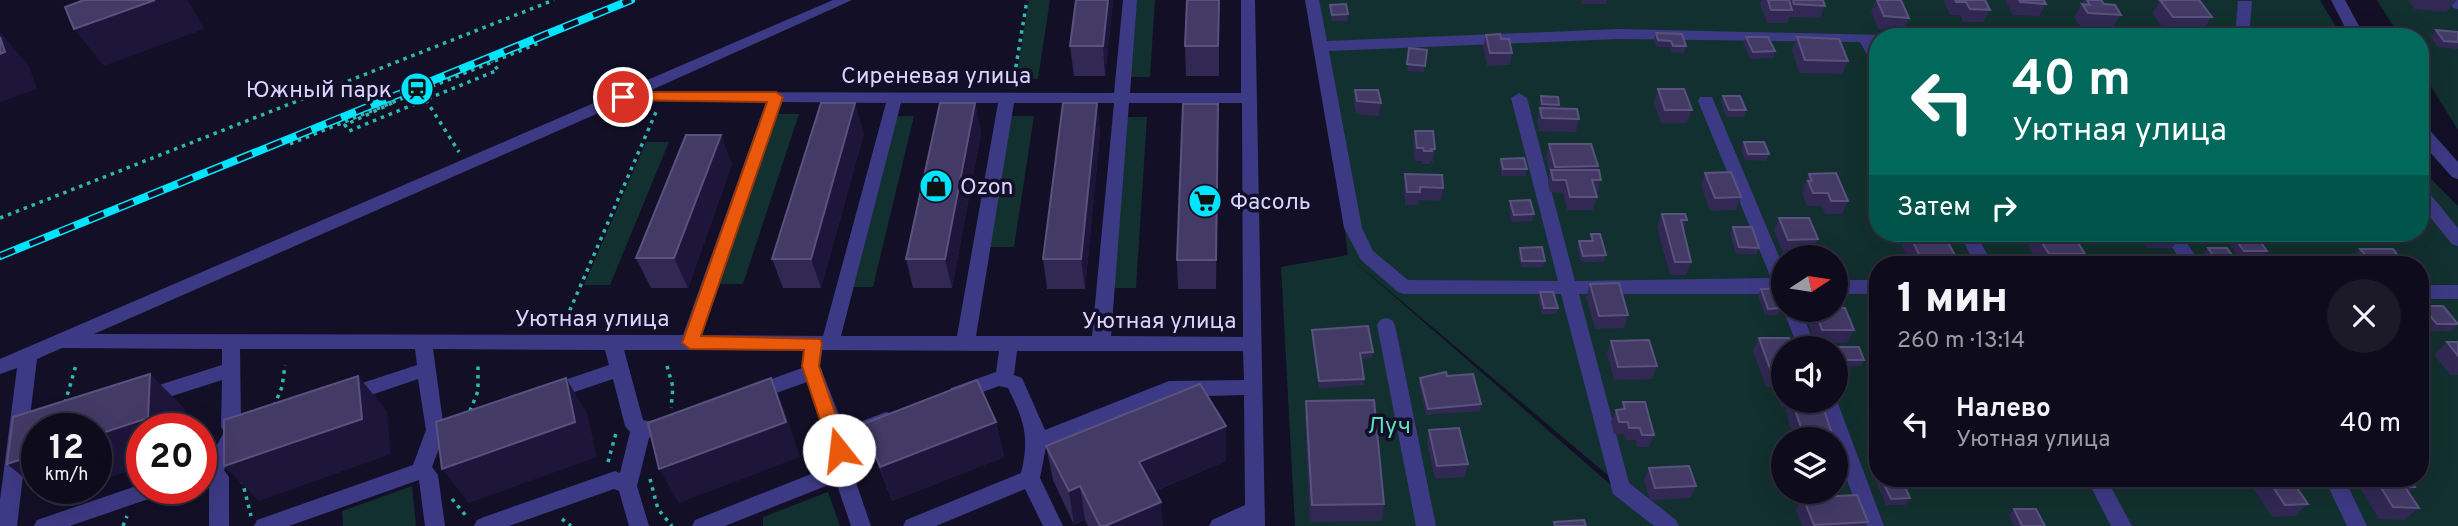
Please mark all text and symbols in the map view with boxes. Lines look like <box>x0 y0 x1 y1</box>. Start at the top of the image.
text: 40 m <box>2012 51 2131 113</box>
icon: left <box>1897 56 1988 147</box>
street label: Сиреневая улица <box>841 63 1031 92</box>
pin <box>593 67 653 127</box>
station icon: Южный парк <box>398 70 436 108</box>
place label: Южный парк <box>246 77 392 106</box>
icon: arrive <box>604 78 642 116</box>
text: Уютная улица <box>2012 112 2227 152</box>
shop icon: Ozon <box>917 167 955 205</box>
place label: Ozon <box>960 174 1013 203</box>
supermarket icon: Фасоль <box>1186 182 1224 220</box>
place label: Фасоль <box>1230 189 1311 218</box>
icon: right <box>1985 189 2023 227</box>
text: Затем <box>1897 192 1971 225</box>
north arrow <box>1771 245 1848 322</box>
map controls <box>1771 245 1848 504</box>
text: 1 мин <box>1897 274 2008 327</box>
button: close <box>2327 279 2401 353</box>
street label: Уютная улица <box>515 306 669 335</box>
street label: Уютная улица <box>1082 308 1236 337</box>
text: 260 m · 13:14 <box>1897 327 2025 356</box>
button: sound <box>1771 336 1848 413</box>
text: Налево <box>1956 393 2051 426</box>
icon: left <box>1897 405 1935 443</box>
text: 40 m <box>2340 408 2401 441</box>
speed limit sign: 20 <box>126 413 217 504</box>
position arrow <box>802 413 876 487</box>
park label: Луч <box>1367 413 1411 442</box>
text: Уютная улица <box>1956 426 2110 455</box>
text: 12 <box>49 427 84 471</box>
button: layers <box>1771 427 1848 504</box>
text: km/h <box>45 464 88 487</box>

